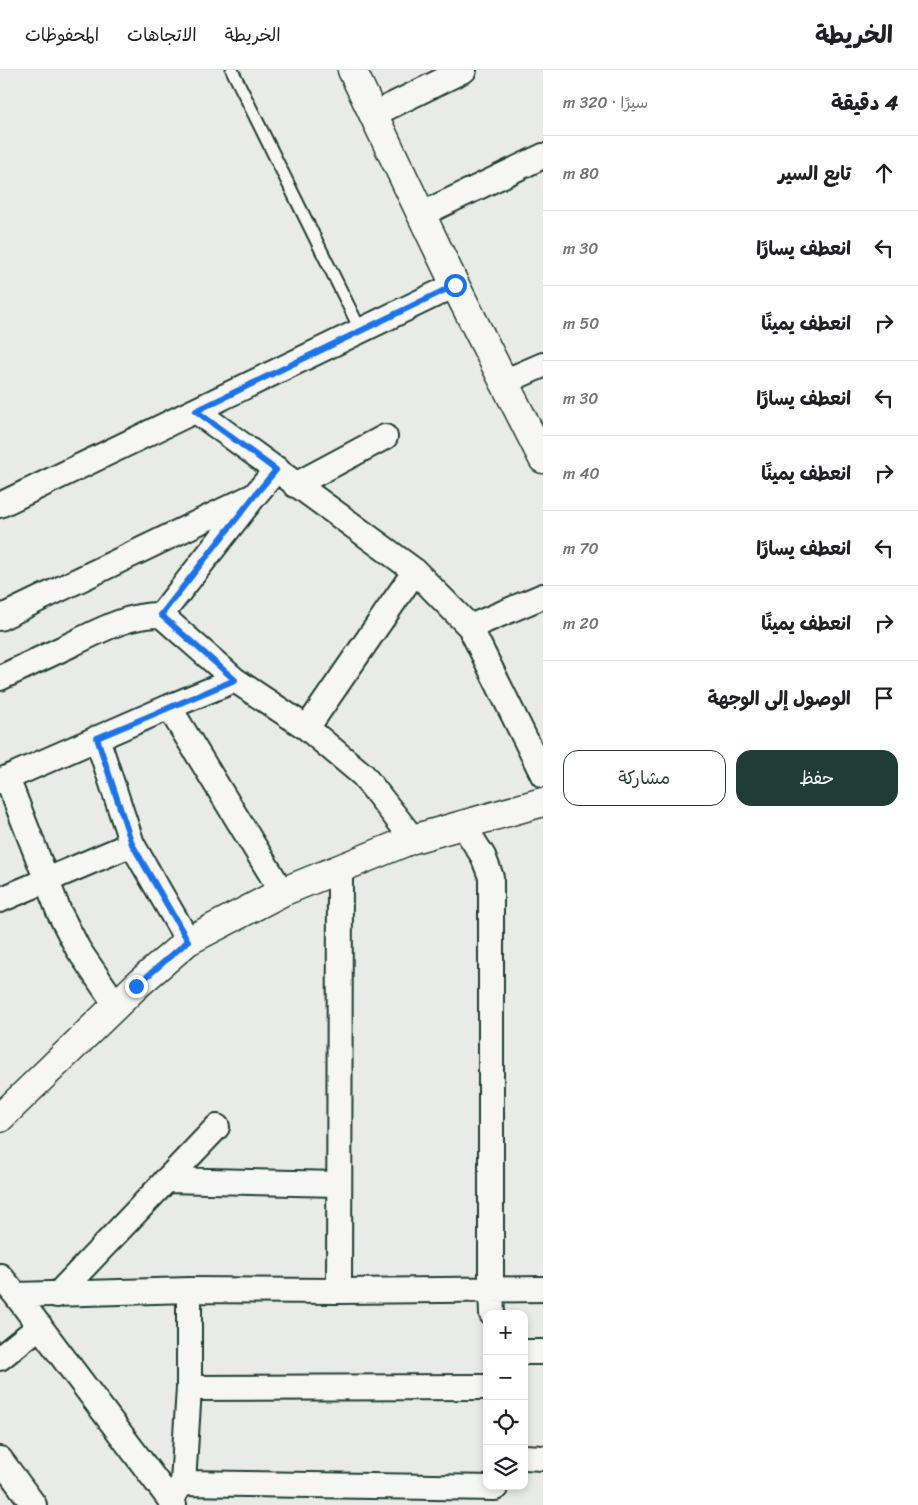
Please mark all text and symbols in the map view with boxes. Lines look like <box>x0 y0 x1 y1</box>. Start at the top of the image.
text: الخريطة <box>815 14 893 56</box>
text: المحفوظات <box>25 19 99 51</box>
text: الاتجاهات <box>127 19 197 51</box>
text: الخريطة <box>225 19 281 51</box>
text: 4 دقيقة <box>831 84 898 122</box>
text: سيرًا · 320 m <box>563 88 648 117</box>
text: تابع السير <box>778 157 851 190</box>
text: 80 m <box>563 159 599 188</box>
icon: ahead <box>870 159 898 187</box>
text: انعطف يسارًا <box>756 232 851 265</box>
text: 30 m <box>563 234 598 263</box>
icon: left <box>870 234 898 262</box>
route start <box>444 274 467 297</box>
text: انعطف يمينًا <box>761 307 851 340</box>
text: 50 m <box>563 309 599 338</box>
icon: right <box>870 309 898 337</box>
text: انعطف يسارًا <box>756 382 851 415</box>
text: 30 m <box>563 384 598 413</box>
icon: left <box>870 384 898 412</box>
text: انعطف يمينًا <box>761 457 851 490</box>
text: 40 m <box>563 459 600 488</box>
icon: right <box>870 459 898 487</box>
text: انعطف يسارًا <box>756 532 851 565</box>
text: 70 m <box>563 534 599 563</box>
icon: left <box>870 534 898 562</box>
text: انعطف يمينًا <box>761 607 851 640</box>
text: 20 m <box>563 609 599 638</box>
icon: right <box>870 609 898 637</box>
text: الوصول إلى الوجهة <box>708 682 851 715</box>
icon: arrive <box>870 684 898 712</box>
button: مشاركة <box>563 750 726 806</box>
button: حفظ <box>736 750 898 806</box>
route end <box>125 975 148 998</box>
map controls <box>483 1310 528 1490</box>
button: + <box>483 1310 528 1355</box>
button: − <box>483 1355 528 1400</box>
button: locate <box>483 1400 528 1445</box>
button: layers <box>483 1445 528 1490</box>

